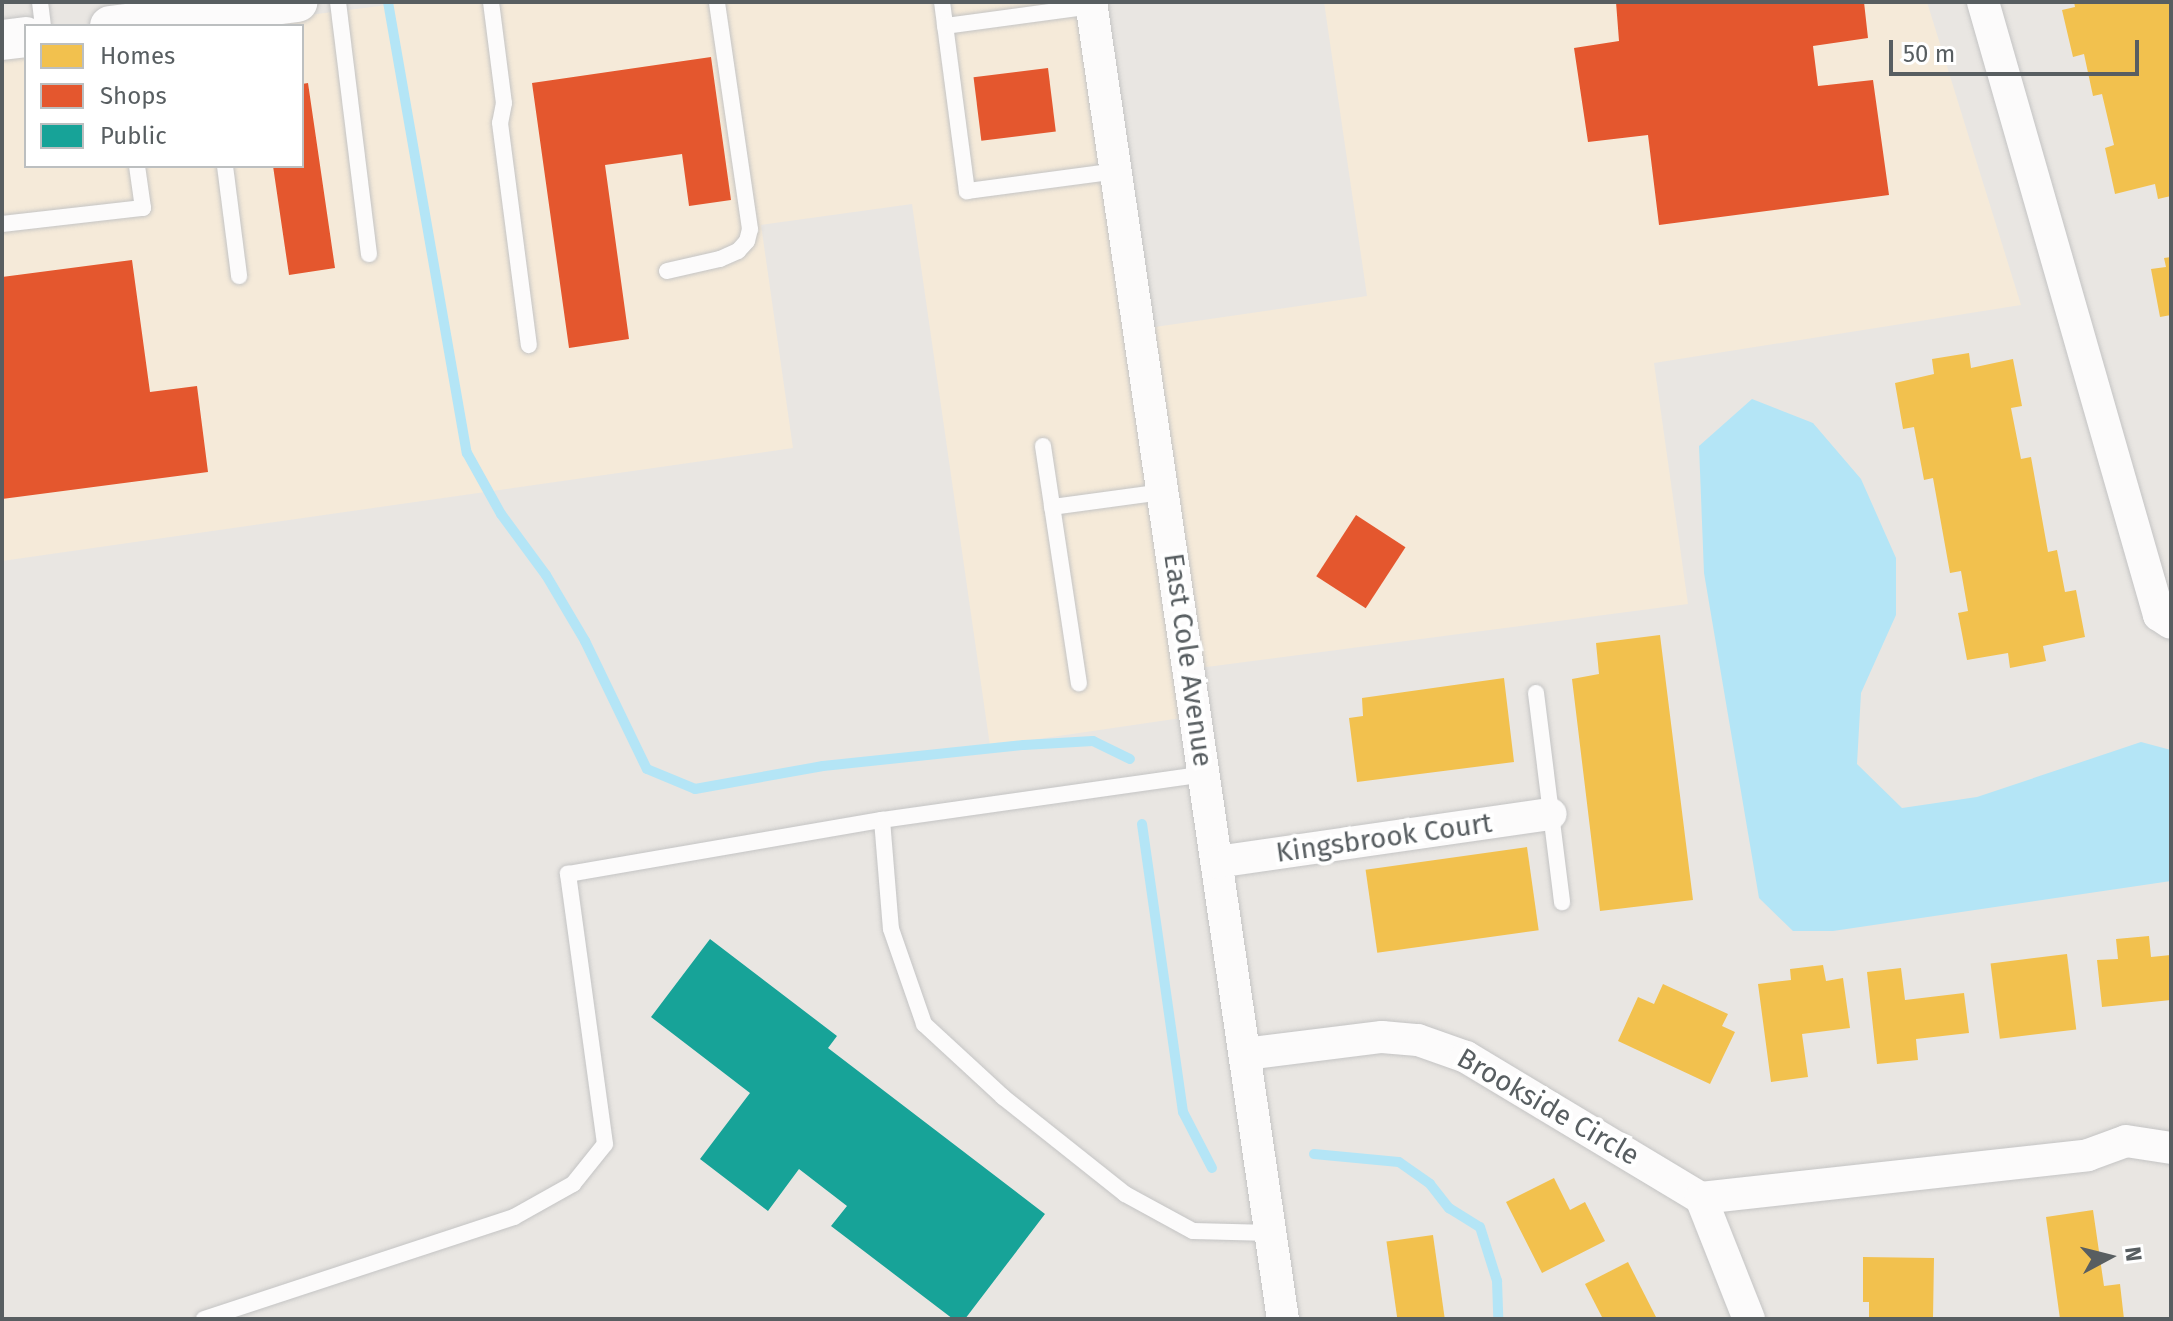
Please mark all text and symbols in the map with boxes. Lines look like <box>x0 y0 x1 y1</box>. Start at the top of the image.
legend <box>24 24 304 168</box>
scale bar <box>1893 24 2143 74</box>
text: 50 m <box>1903 40 1955 68</box>
text: Homes <box>100 42 175 70</box>
text: Shops <box>100 82 167 110</box>
text: Public <box>100 122 167 150</box>
street label: East Cole Avenue <box>1156 551 1220 769</box>
street label: Kingsbrook Court <box>1274 806 1494 870</box>
street label: Brookside Circle <box>1451 1041 1645 1173</box>
north arrow <box>2069 1217 2149 1297</box>
text: N <box>2119 1245 2148 1263</box>

